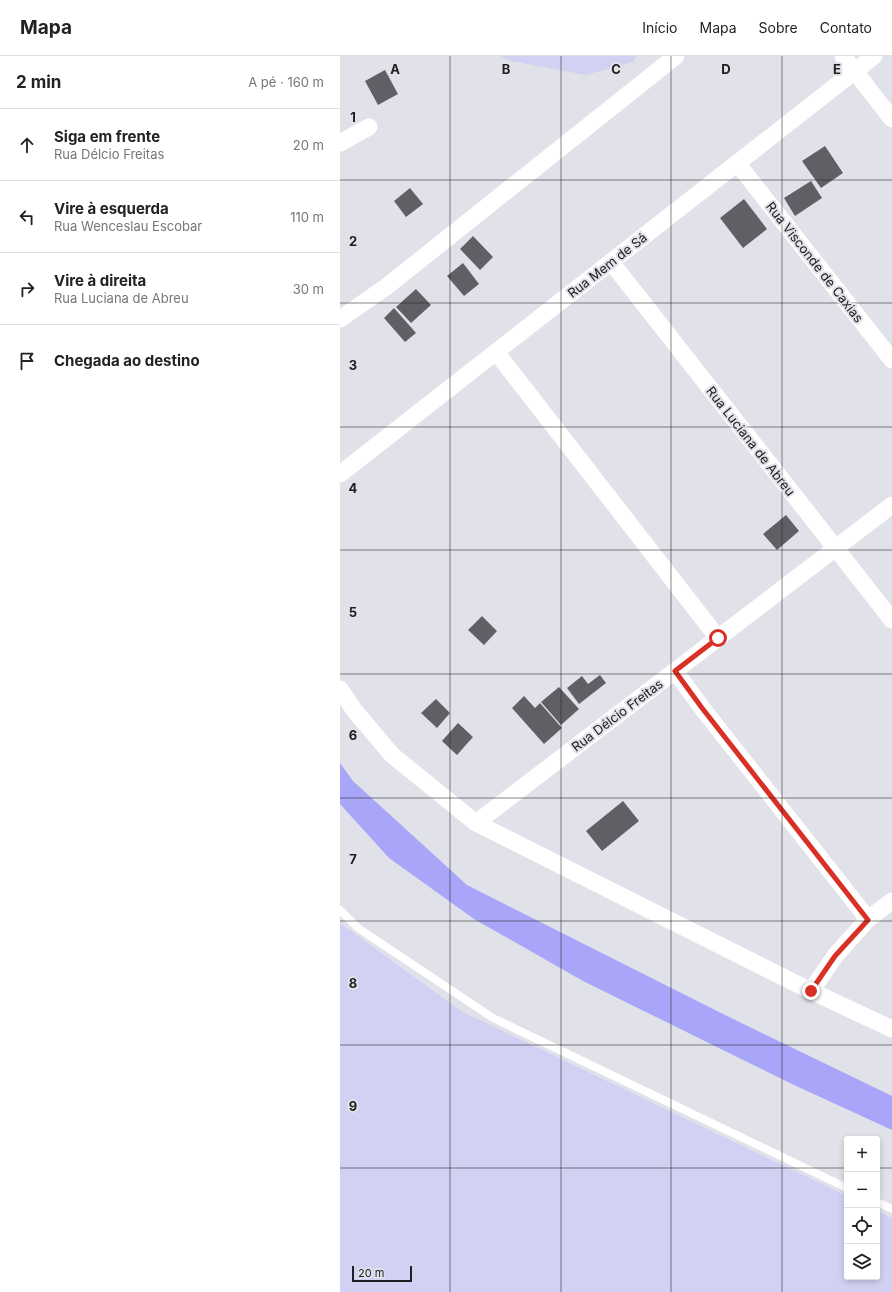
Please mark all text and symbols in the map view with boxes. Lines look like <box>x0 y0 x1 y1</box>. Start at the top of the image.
text: Mapa <box>20 16 72 39</box>
text: Início <box>642 19 678 36</box>
text: Mapa <box>700 19 737 36</box>
text: Sobre <box>759 19 798 36</box>
text: Contato <box>820 19 872 36</box>
text: A <box>390 61 400 77</box>
text: B <box>502 61 511 77</box>
text: C <box>611 61 621 77</box>
text: D <box>721 61 731 77</box>
text: E <box>833 61 841 77</box>
text: 2 min <box>16 72 61 92</box>
text: A pé · 160 m <box>248 74 324 90</box>
text: 1 <box>350 109 356 125</box>
text: Siga em frente <box>54 127 160 146</box>
icon: ahead <box>16 134 38 156</box>
text: 20 m <box>293 137 324 153</box>
text: Rua Délcio Freitas <box>54 146 164 162</box>
text: Vire à esquerda <box>54 199 169 218</box>
street label: Rua Visconde de Caxias <box>763 199 867 326</box>
icon: left <box>16 206 38 228</box>
text: 110 m <box>290 209 324 225</box>
text: Rua Wenceslau Escobar <box>54 218 202 234</box>
street label: Rua Mem de Sá <box>564 229 650 301</box>
text: 2 <box>349 233 357 249</box>
text: Vire à direita <box>54 271 146 290</box>
icon: right <box>16 278 38 300</box>
text: 30 m <box>293 281 324 297</box>
text: Rua Luciana de Abreu <box>54 290 189 306</box>
icon: arrive <box>16 350 38 372</box>
text: Chegada ao destino <box>54 351 200 370</box>
text: 3 <box>349 357 357 373</box>
street label: Rua Luciana de Abreu <box>703 383 799 499</box>
text: 4 <box>349 480 358 496</box>
text: 5 <box>349 604 357 620</box>
route start <box>709 629 727 647</box>
street label: Rua Délcio Freitas <box>568 675 666 755</box>
text: 6 <box>349 727 357 743</box>
text: 7 <box>349 851 357 867</box>
text: 8 <box>349 975 357 991</box>
route end <box>802 982 820 1000</box>
text: 9 <box>349 1098 357 1114</box>
map controls <box>844 1136 880 1280</box>
button: + <box>844 1136 880 1172</box>
button: − <box>844 1172 880 1208</box>
button: locate <box>844 1208 880 1244</box>
button: layers <box>844 1244 880 1280</box>
scale bar <box>352 1264 412 1283</box>
text: 20 m <box>358 1266 384 1280</box>

